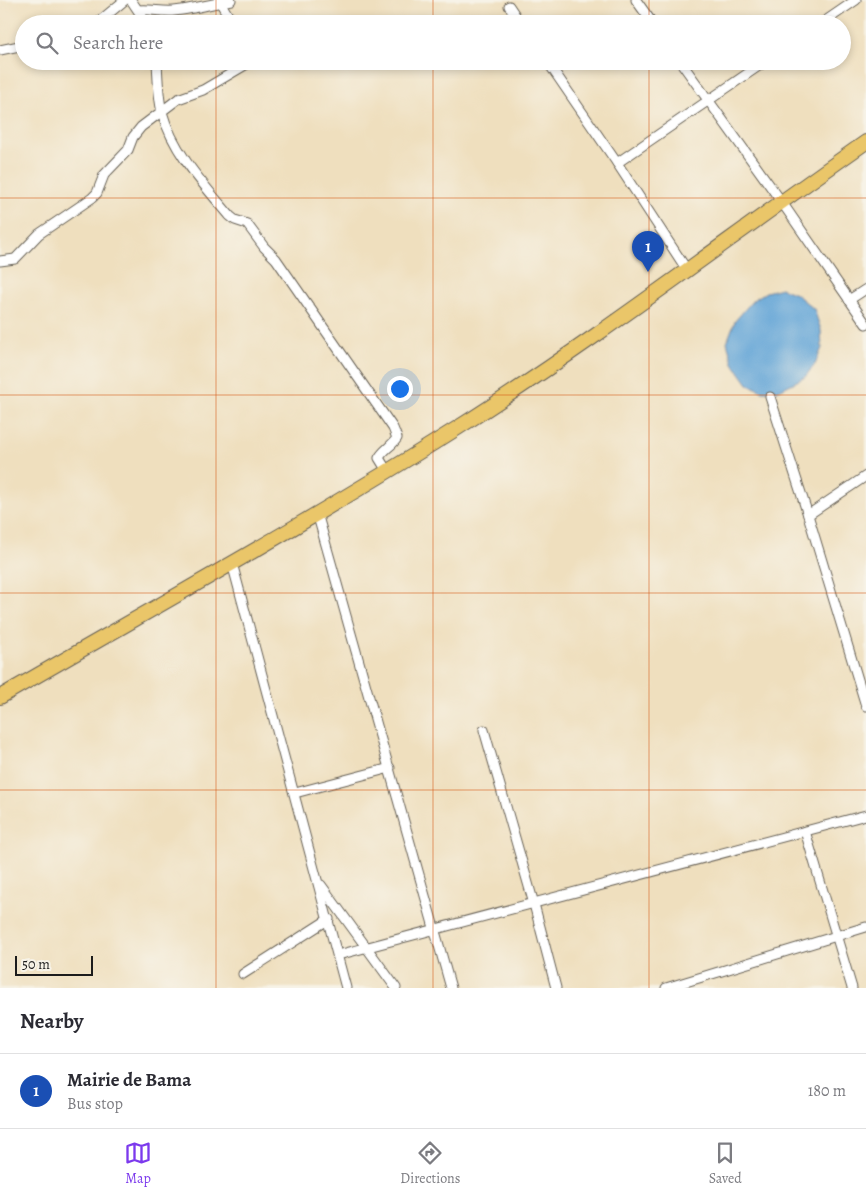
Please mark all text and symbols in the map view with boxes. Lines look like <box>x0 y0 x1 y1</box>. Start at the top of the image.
search box <box>15 15 851 70</box>
icon: search <box>33 29 61 57</box>
text: Search here <box>73 30 163 56</box>
pin: 1 <box>632 231 664 272</box>
your location <box>387 376 413 402</box>
scale bar <box>15 953 92 976</box>
text: 50 m <box>22 955 50 974</box>
text: Nearby <box>20 1007 83 1035</box>
text: Mairie de Bama <box>67 1067 191 1093</box>
text: 1 <box>33 1080 39 1102</box>
text: 180 m <box>808 1080 846 1102</box>
text: Bus stop <box>67 1093 123 1115</box>
tab: Map <box>124 1139 152 1188</box>
tab: Directions <box>400 1139 460 1188</box>
tab: Saved <box>709 1139 742 1188</box>

